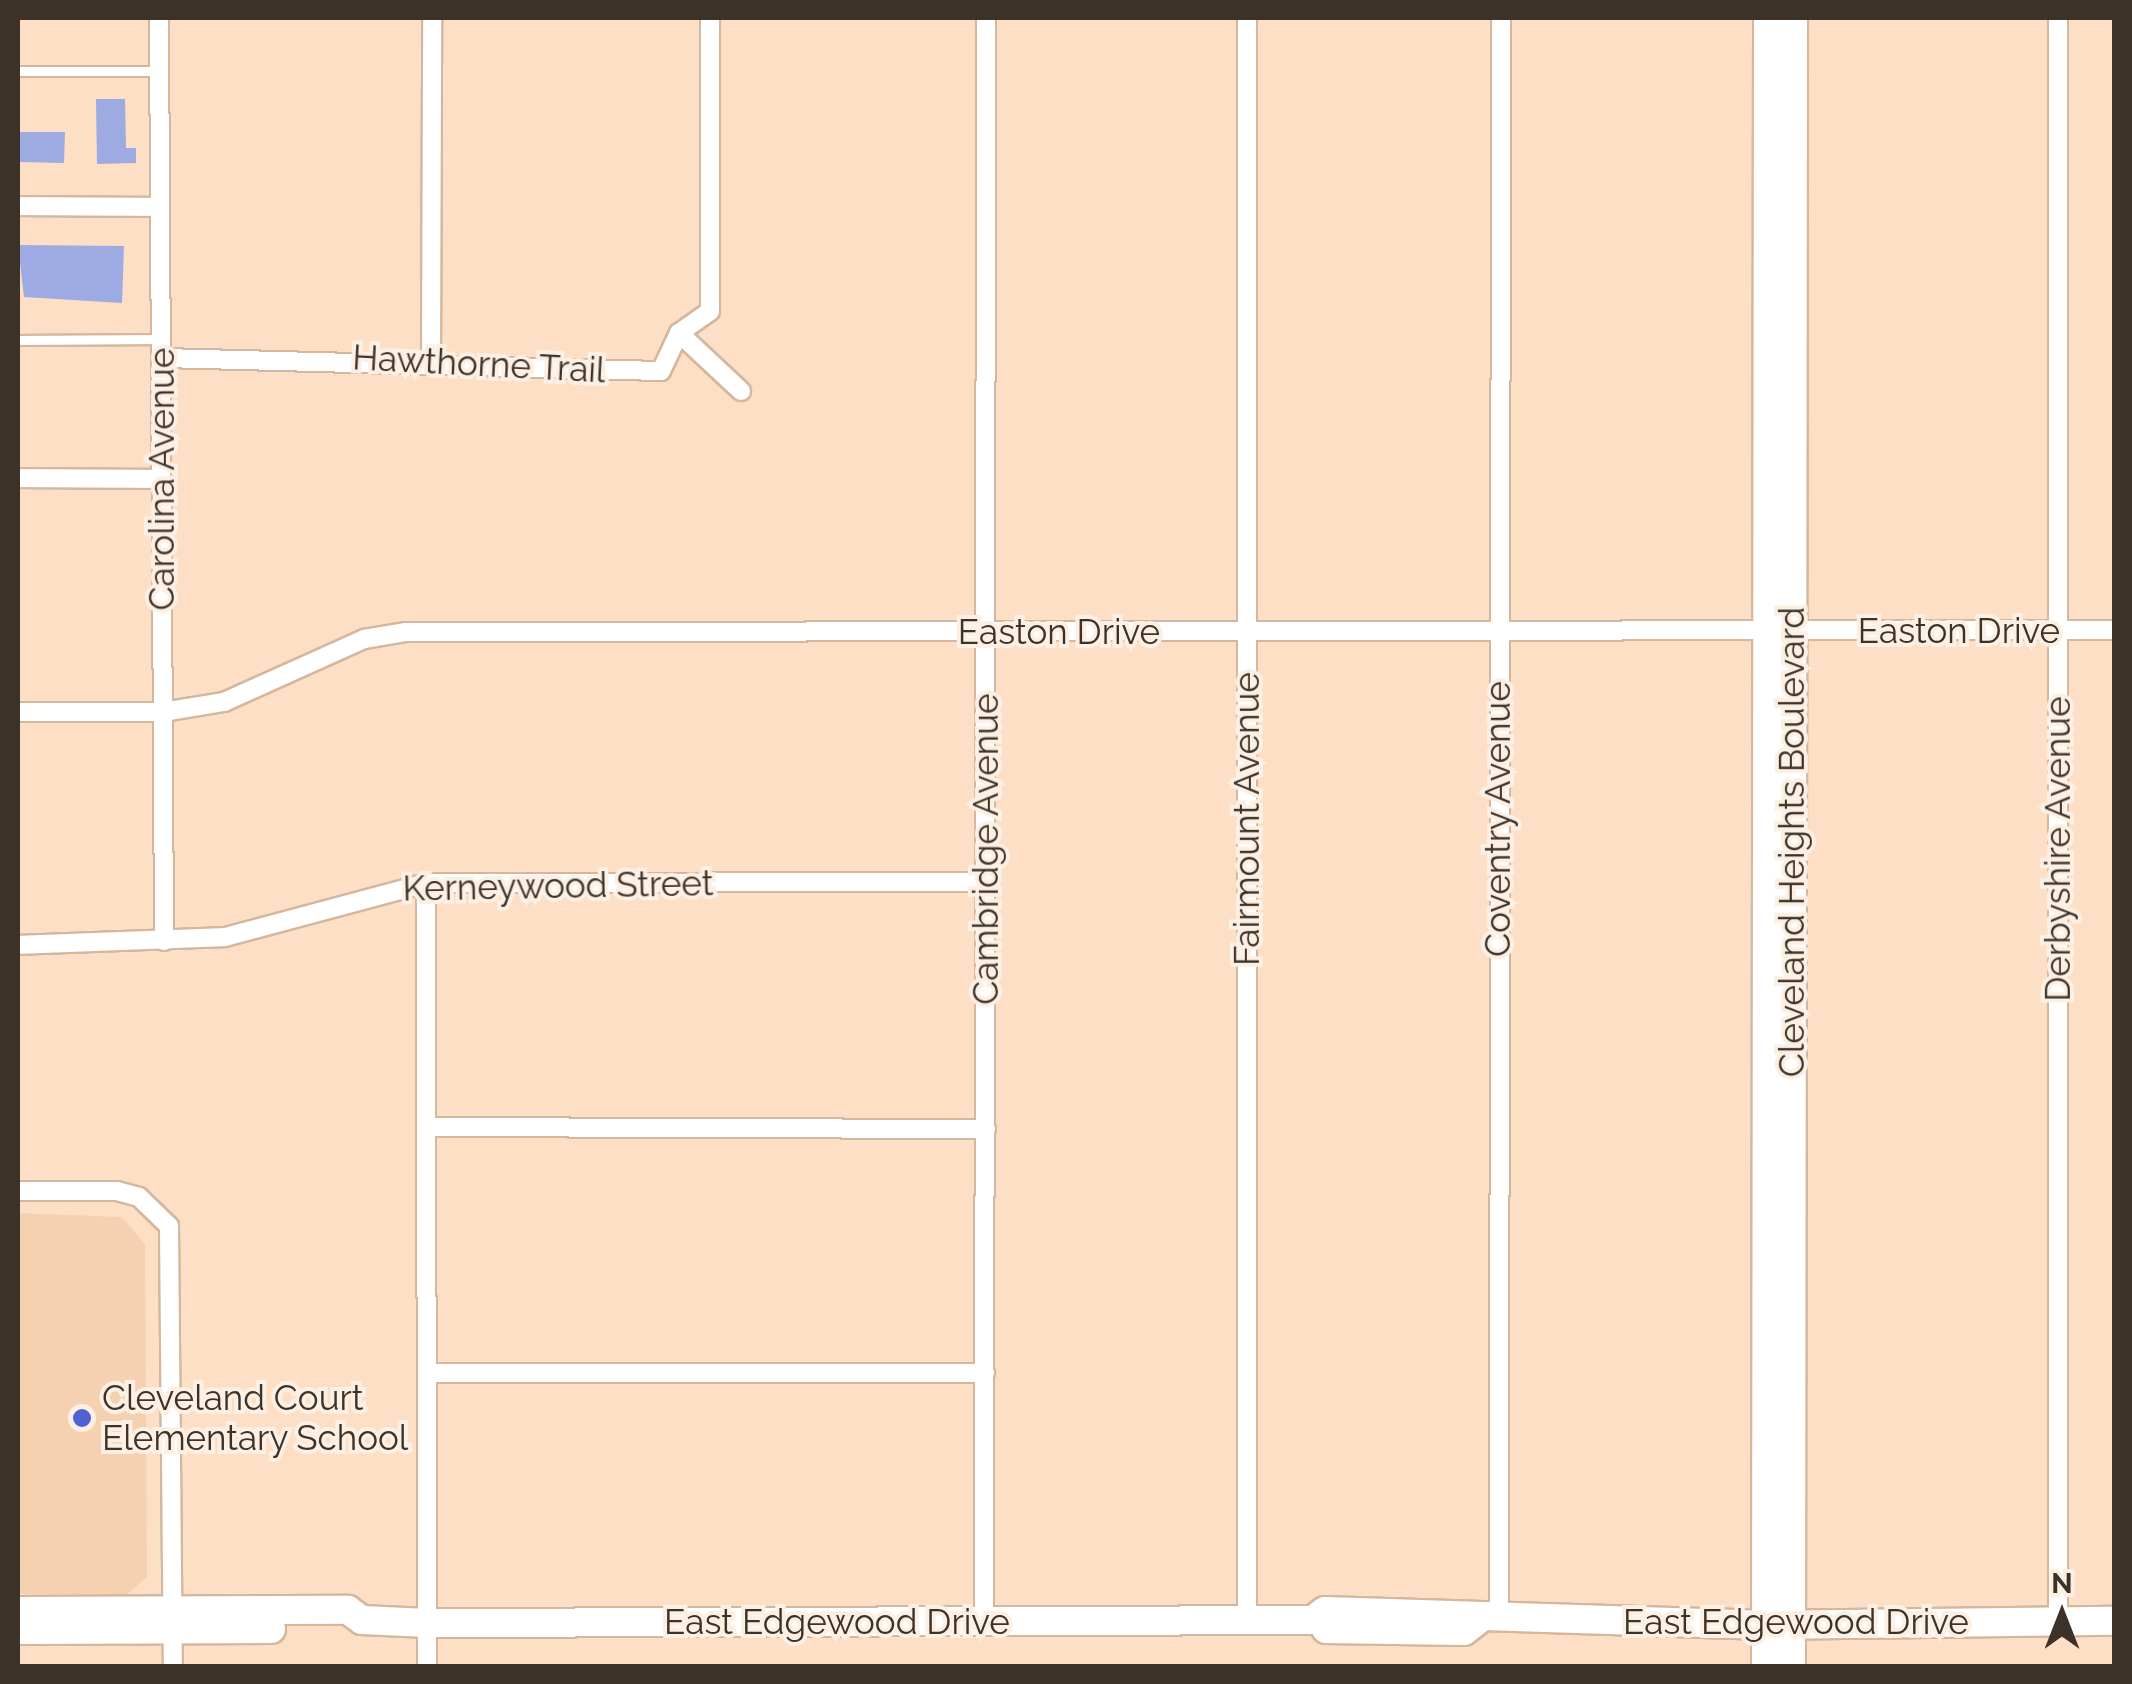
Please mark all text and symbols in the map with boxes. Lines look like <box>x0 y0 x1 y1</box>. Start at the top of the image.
street label: Hawthorne Trail <box>351 336 607 392</box>
street label: Carolina Avenue <box>141 347 183 611</box>
street label: Cleveland Heights Boulevard <box>1771 607 1813 1077</box>
street label: Easton Drive <box>1858 610 2060 652</box>
street label: Easton Drive <box>958 611 1160 653</box>
street label: Fairmount Avenue <box>1226 672 1268 966</box>
street label: Coventry Avenue <box>1477 680 1519 958</box>
street label: Cambridge Avenue <box>965 693 1007 1005</box>
street label: Derbyshire Avenue <box>2037 696 2079 1002</box>
street label: Kerneywood Street <box>402 862 714 910</box>
place label: Cleveland Court Elementary School <box>102 1377 409 1459</box>
marker: Cleveland Court Elementary School <box>71 1407 93 1429</box>
north arrow <box>2012 1564 2112 1664</box>
text: N <box>2051 1567 2073 1600</box>
street label: East Edgewood Drive <box>664 1601 1010 1643</box>
street label: East Edgewood Drive <box>1623 1601 1969 1643</box>

